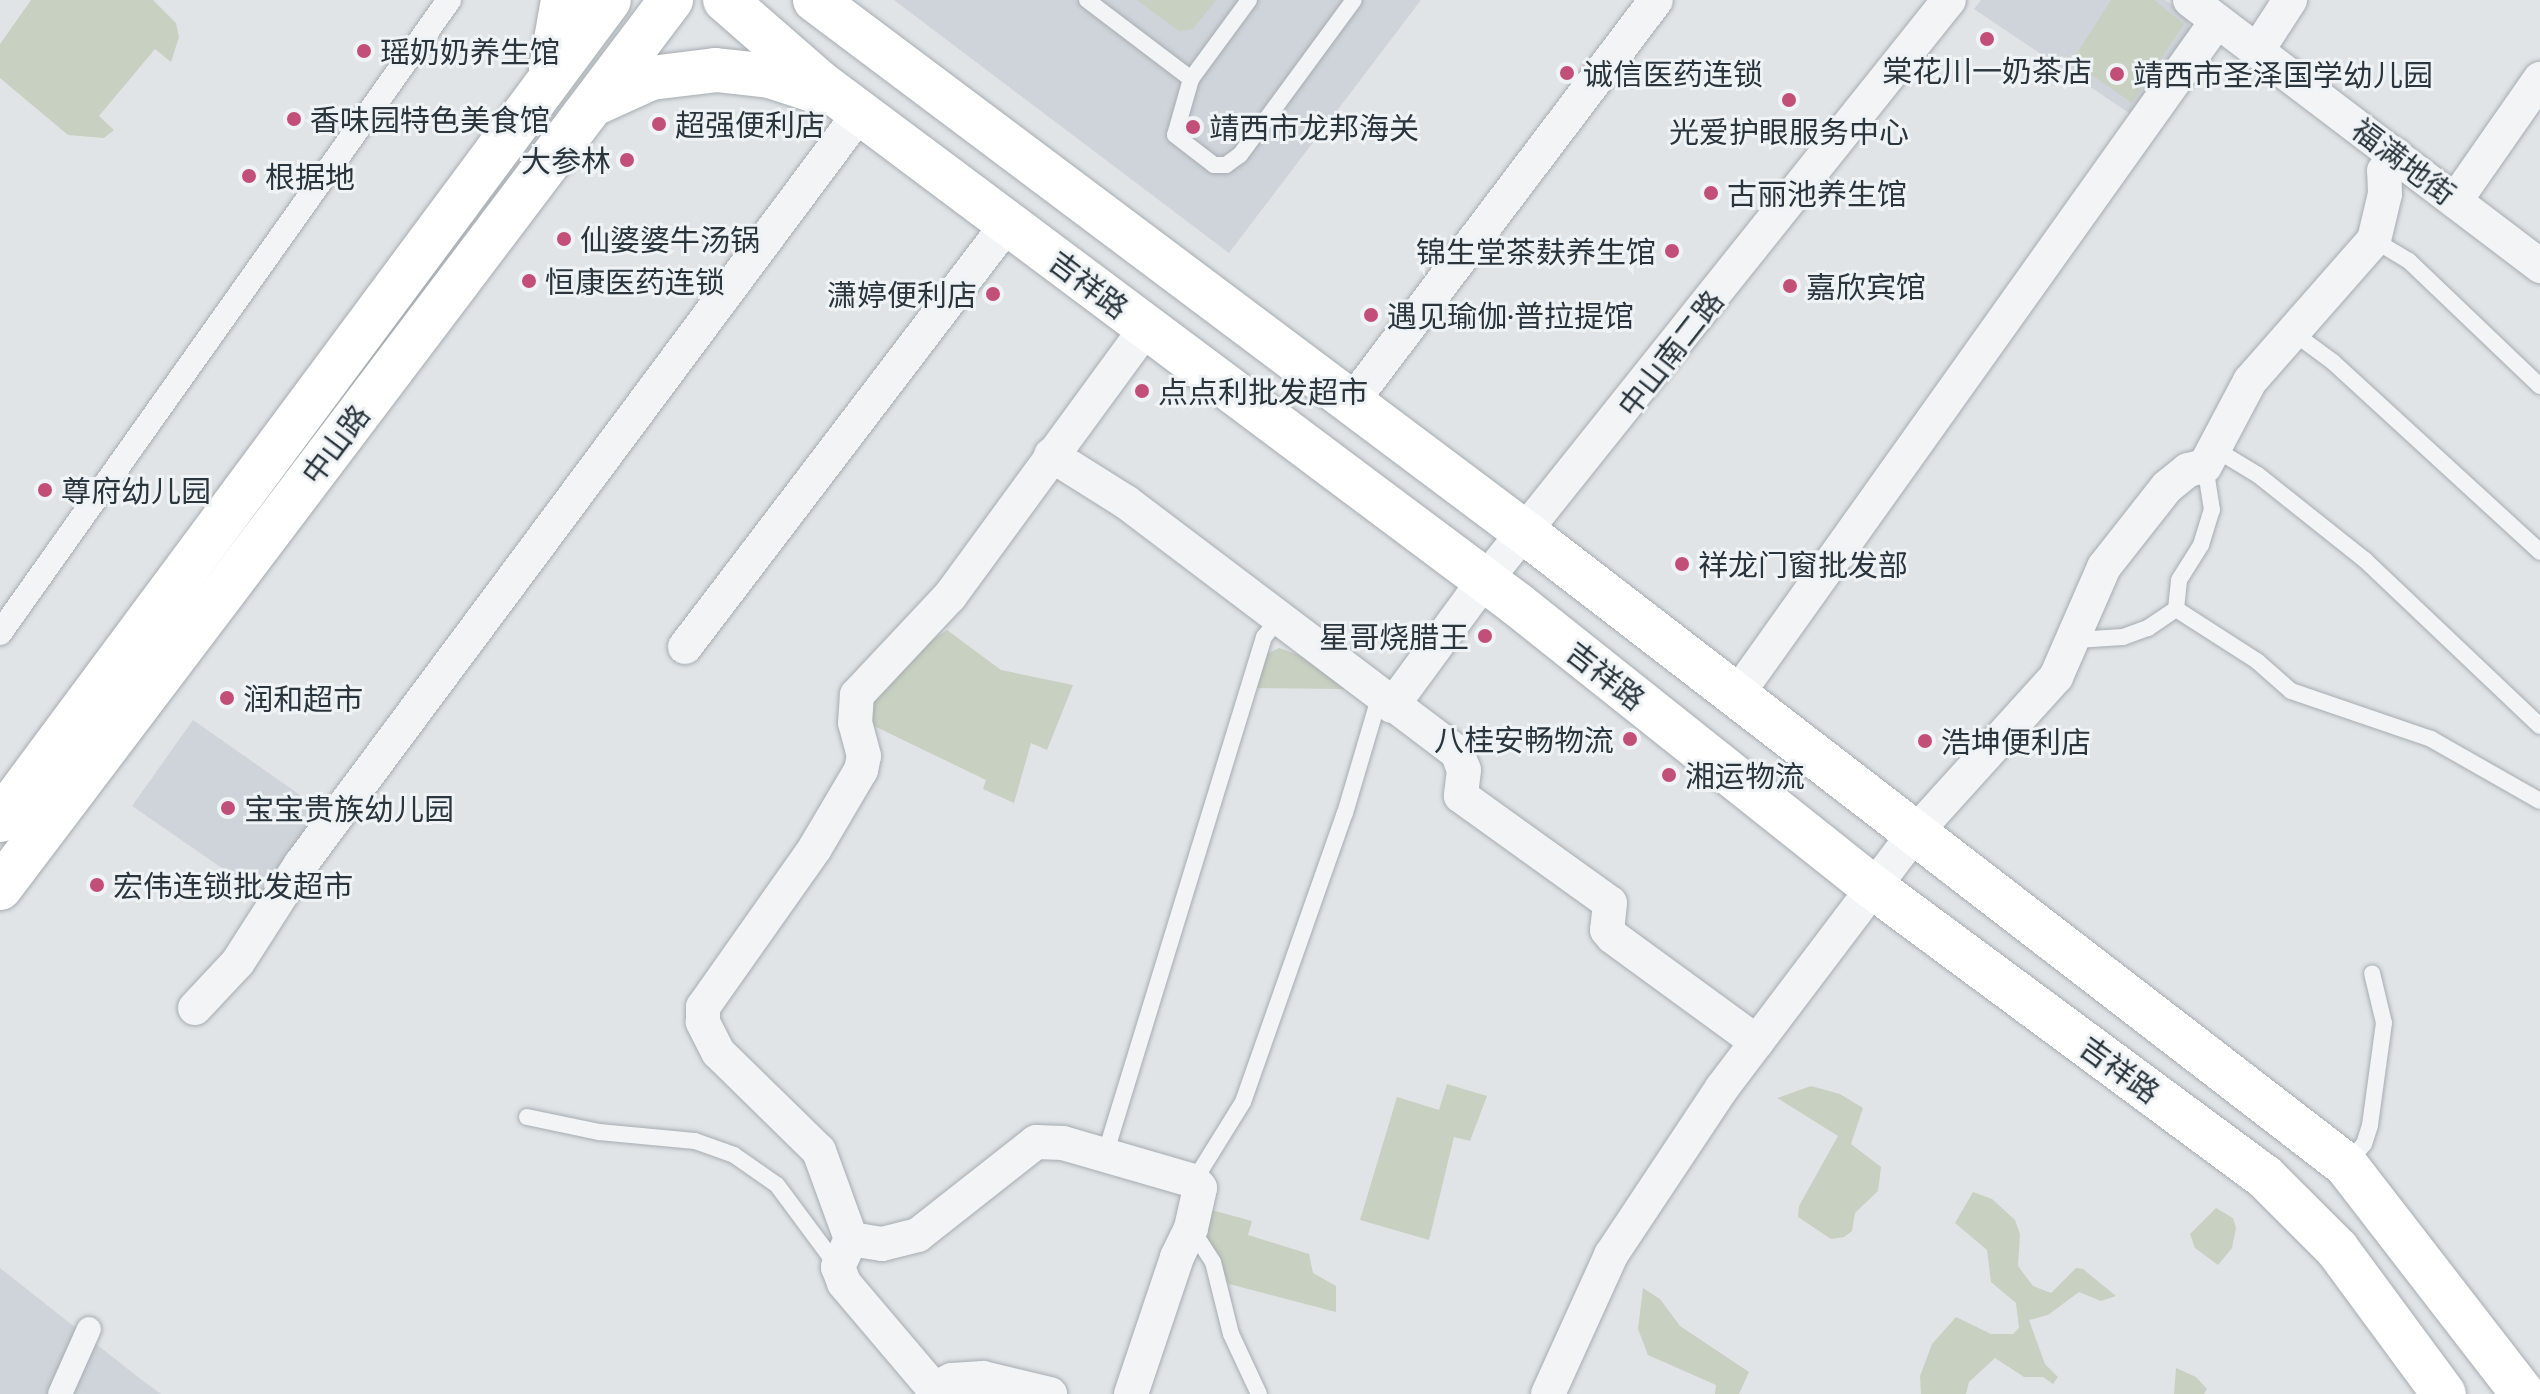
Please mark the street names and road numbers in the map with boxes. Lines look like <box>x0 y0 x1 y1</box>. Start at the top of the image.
street label: 福满地街 <box>2345 111 2463 211</box>
street label: 吉祥路 <box>1042 243 1136 325</box>
street label: 中山南二路 <box>1610 283 1730 423</box>
street label: 中山路 <box>294 397 376 491</box>
street label: 吉祥路 <box>1559 633 1653 717</box>
street label: 吉祥路 <box>2073 1028 2167 1110</box>

